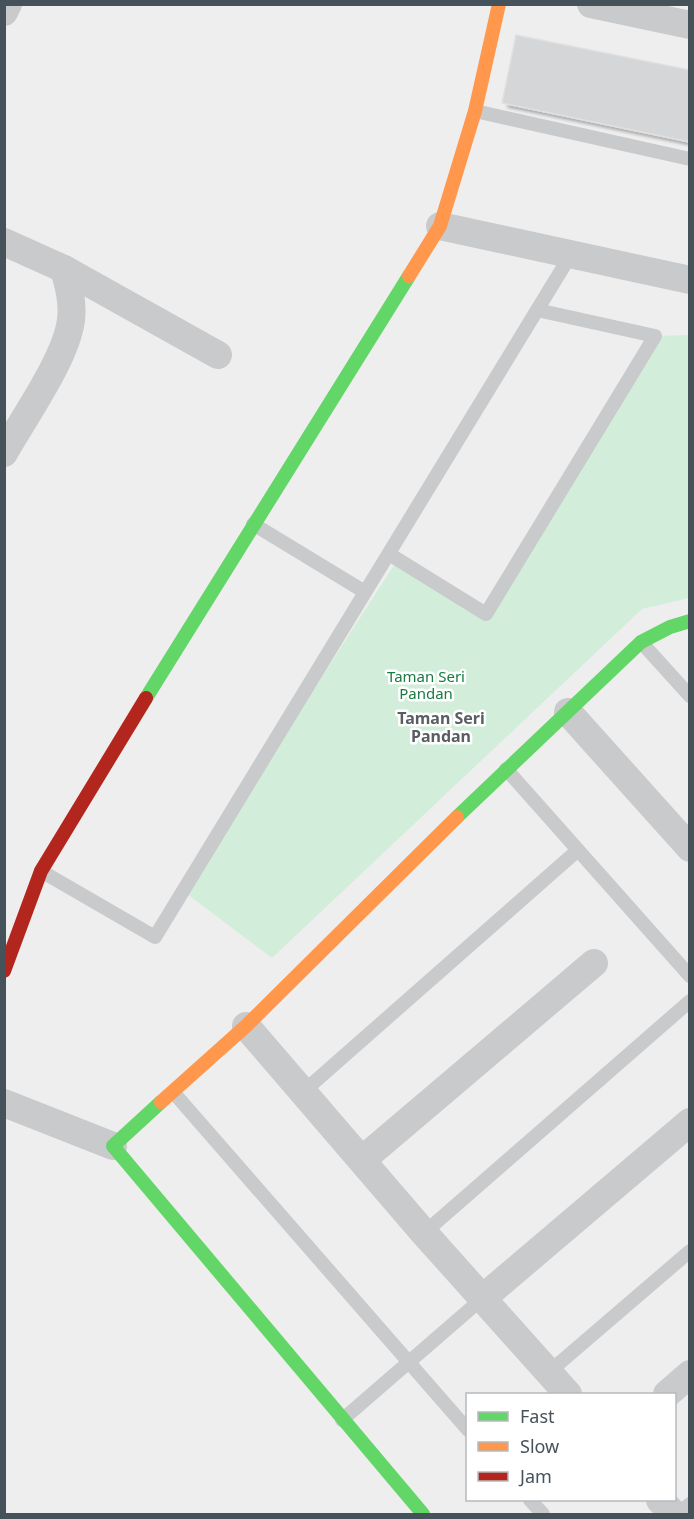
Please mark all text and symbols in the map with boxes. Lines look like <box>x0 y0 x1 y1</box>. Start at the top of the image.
park label: Taman Seri Pandan <box>387 666 465 703</box>
district label: Taman Seri Pandan <box>397 707 485 747</box>
legend <box>466 1393 676 1501</box>
text: Fast <box>520 1404 555 1428</box>
text: Slow <box>520 1434 559 1458</box>
text: Jam <box>518 1464 552 1488</box>

